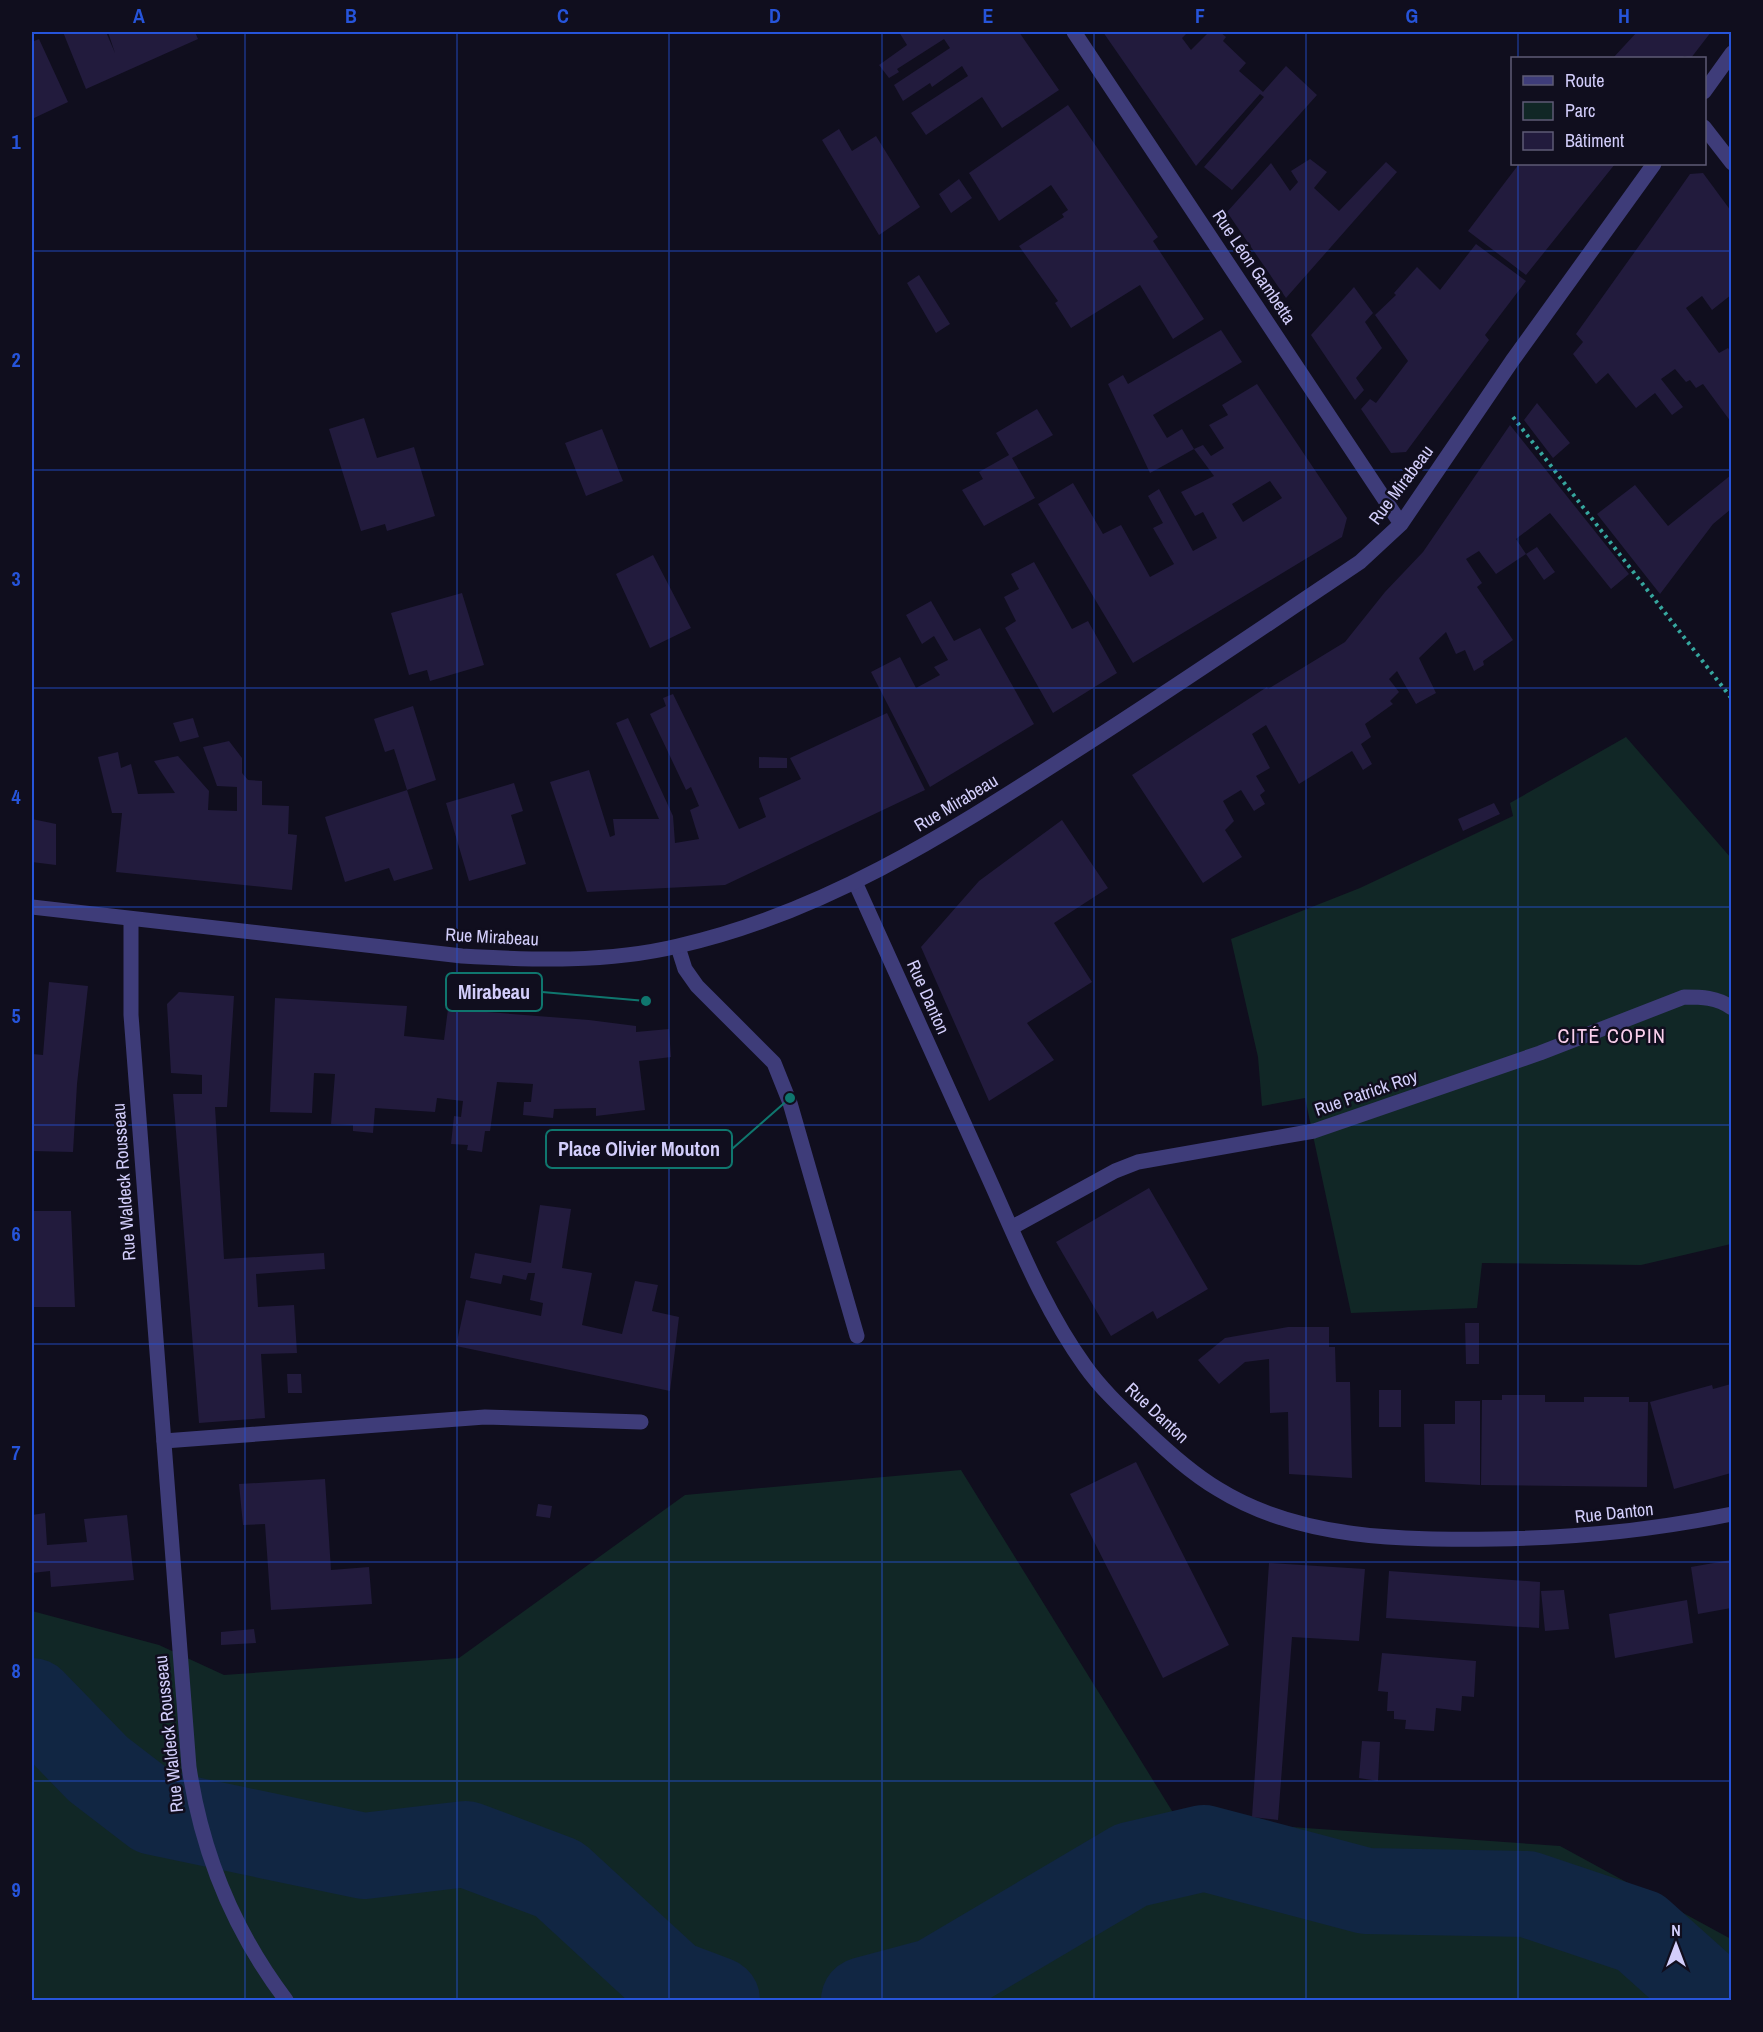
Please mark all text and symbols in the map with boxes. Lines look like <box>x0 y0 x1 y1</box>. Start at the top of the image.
text: A <box>133 2 145 29</box>
text: B <box>345 2 357 29</box>
text: C <box>557 2 569 29</box>
text: D <box>769 2 781 29</box>
text: E <box>983 2 994 29</box>
text: F <box>1195 2 1205 29</box>
text: G <box>1406 2 1418 29</box>
text: H <box>1618 2 1630 29</box>
legend <box>1511 57 1706 165</box>
text: Route <box>1565 68 1604 93</box>
text: Parc <box>1565 98 1595 123</box>
text: 1 <box>11 128 21 155</box>
text: Bâtiment <box>1565 128 1624 153</box>
street label: Rue Léon Gambetta <box>1207 205 1302 329</box>
text: 2 <box>11 346 21 373</box>
street label: Rue Mirabeau <box>1362 440 1439 530</box>
text: 3 <box>11 565 21 592</box>
street label: Rue Mirabeau <box>909 768 1002 837</box>
text: 4 <box>11 783 21 810</box>
street label: Rue Mirabeau <box>445 922 539 951</box>
street label: Rue Danton <box>901 956 956 1038</box>
callout: Mirabeau <box>446 973 542 1011</box>
text: Mirabeau <box>458 978 530 1005</box>
text: 5 <box>11 1002 21 1029</box>
district label: CITÉ COPIN <box>1558 1022 1666 1049</box>
street label: Rue Patrick Roy <box>1311 1063 1421 1122</box>
street label: Rue Waldeck Rousseau <box>106 1102 141 1262</box>
callout: Place Olivier Mouton <box>546 1130 732 1168</box>
text: Place Olivier Mouton <box>558 1135 720 1162</box>
text: 6 <box>11 1220 21 1247</box>
street label: Rue Danton <box>1120 1377 1195 1449</box>
text: 7 <box>11 1439 21 1466</box>
street label: Rue Danton <box>1573 1496 1654 1529</box>
street label: Rue Waldeck Rousseau <box>148 1654 189 1814</box>
text: 8 <box>11 1657 21 1684</box>
text: 9 <box>11 1876 21 1903</box>
north arrow <box>1646 1915 1706 1975</box>
text: N <box>1671 1919 1681 1941</box>

